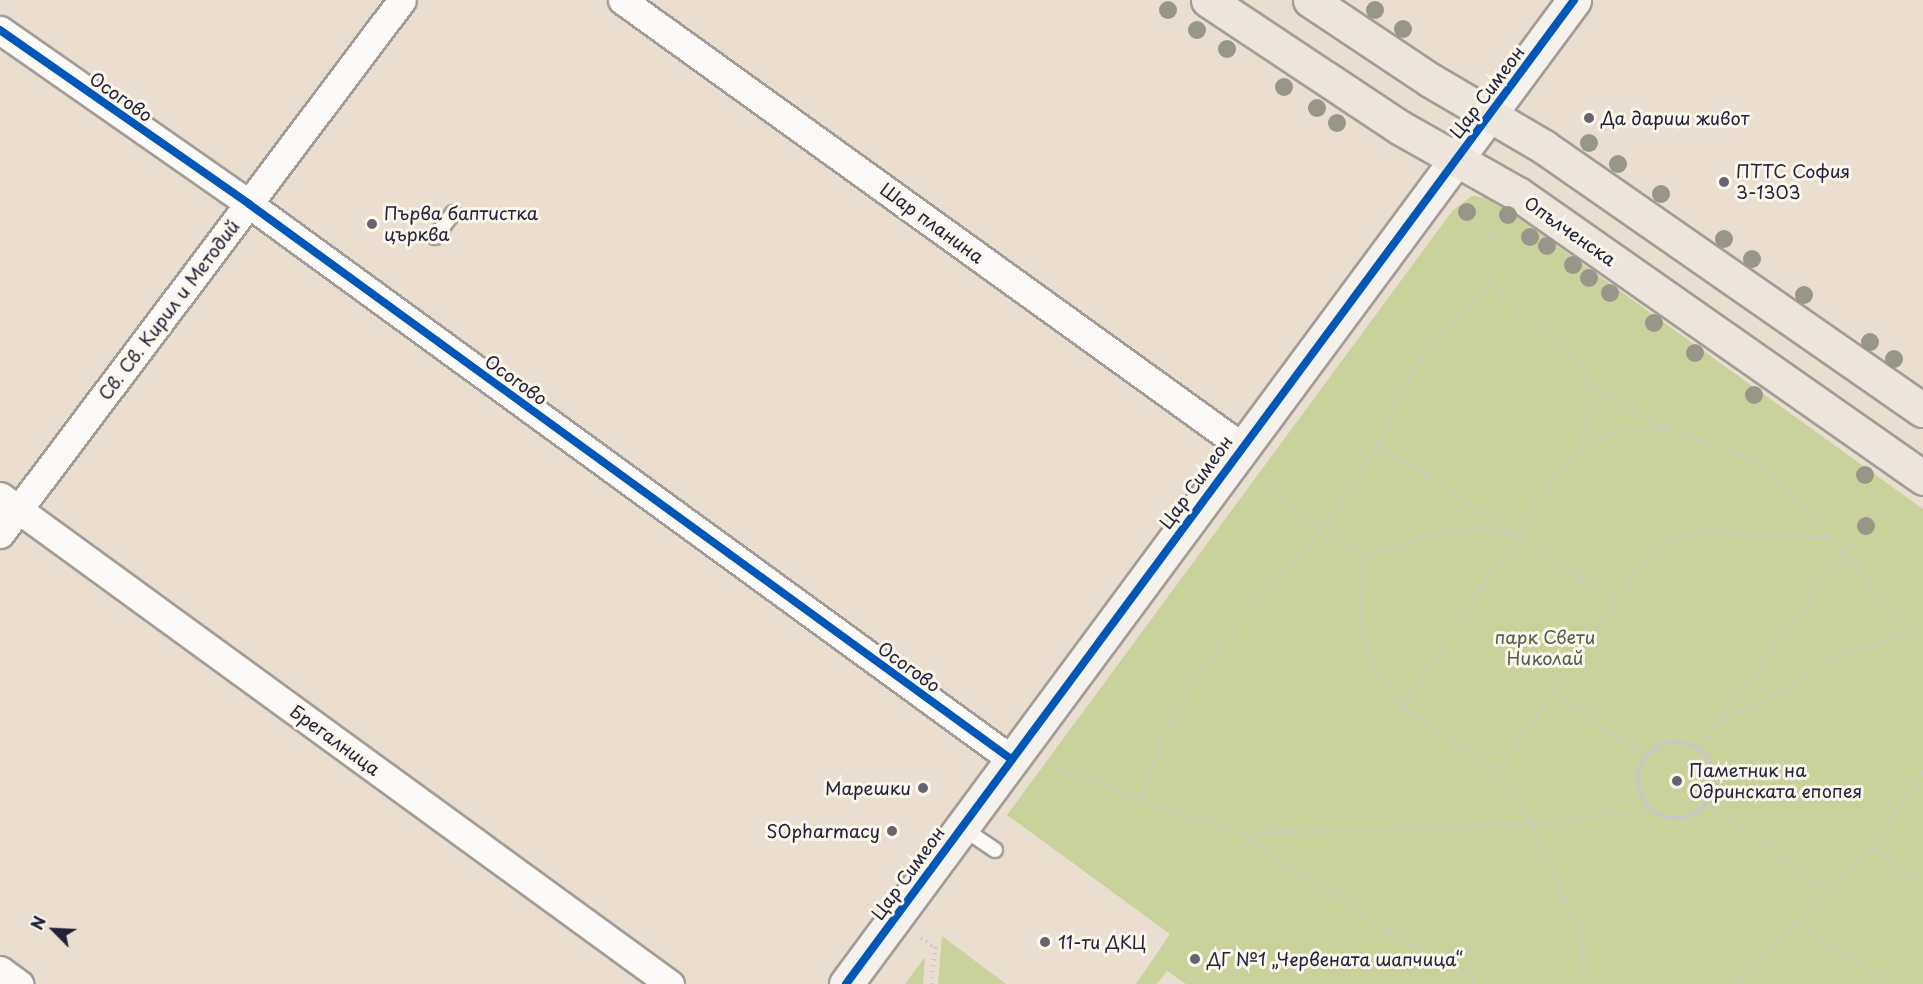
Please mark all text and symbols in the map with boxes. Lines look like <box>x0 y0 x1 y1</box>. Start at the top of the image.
street label: Цар Симеон <box>1445 41 1529 143</box>
street label: Осогово <box>85 68 157 126</box>
place label: Да дариш живот <box>1601 107 1751 129</box>
marker: Да дариш живот <box>1582 111 1596 125</box>
place label: ПТТС София 3-1303 <box>1736 161 1851 204</box>
marker: ПТТС София 3-1303 <box>1717 175 1731 189</box>
street label: Шар планина <box>876 178 988 268</box>
street label: Опълченска <box>1520 192 1620 270</box>
place label: Първа баптистка църква <box>384 203 538 246</box>
street label: Св. Св. Кирил и Методий <box>94 215 244 405</box>
marker: Първа баптистка църква <box>365 217 379 231</box>
street label: Осогово <box>481 350 551 410</box>
street label: Цар Симеон <box>1155 431 1237 533</box>
park label: парк Свети Николай <box>1495 627 1595 670</box>
street label: Осогово <box>874 637 944 697</box>
street label: Брегалница <box>286 700 384 780</box>
place label: Паметник на Одринската епопея <box>1689 760 1862 802</box>
marker: Паметник на Одринската епопея <box>1670 774 1684 788</box>
place label: Марешки <box>825 777 911 799</box>
marker: Марешки <box>916 781 930 795</box>
place label: SOpharmacy <box>766 820 880 842</box>
street label: Цар Симеон <box>867 822 949 924</box>
marker: SOpharmacy <box>885 824 899 838</box>
north arrow <box>24 900 84 960</box>
text: N <box>24 912 51 933</box>
place label: 11-ти ДКЦ <box>1058 931 1146 953</box>
marker: 11-ти ДКЦ <box>1036 933 1054 951</box>
place label: ДГ №1 „Червената шапчица“ <box>1207 948 1466 970</box>
marker: ДГ №1 „Червената шапчица“ <box>1188 952 1202 966</box>

